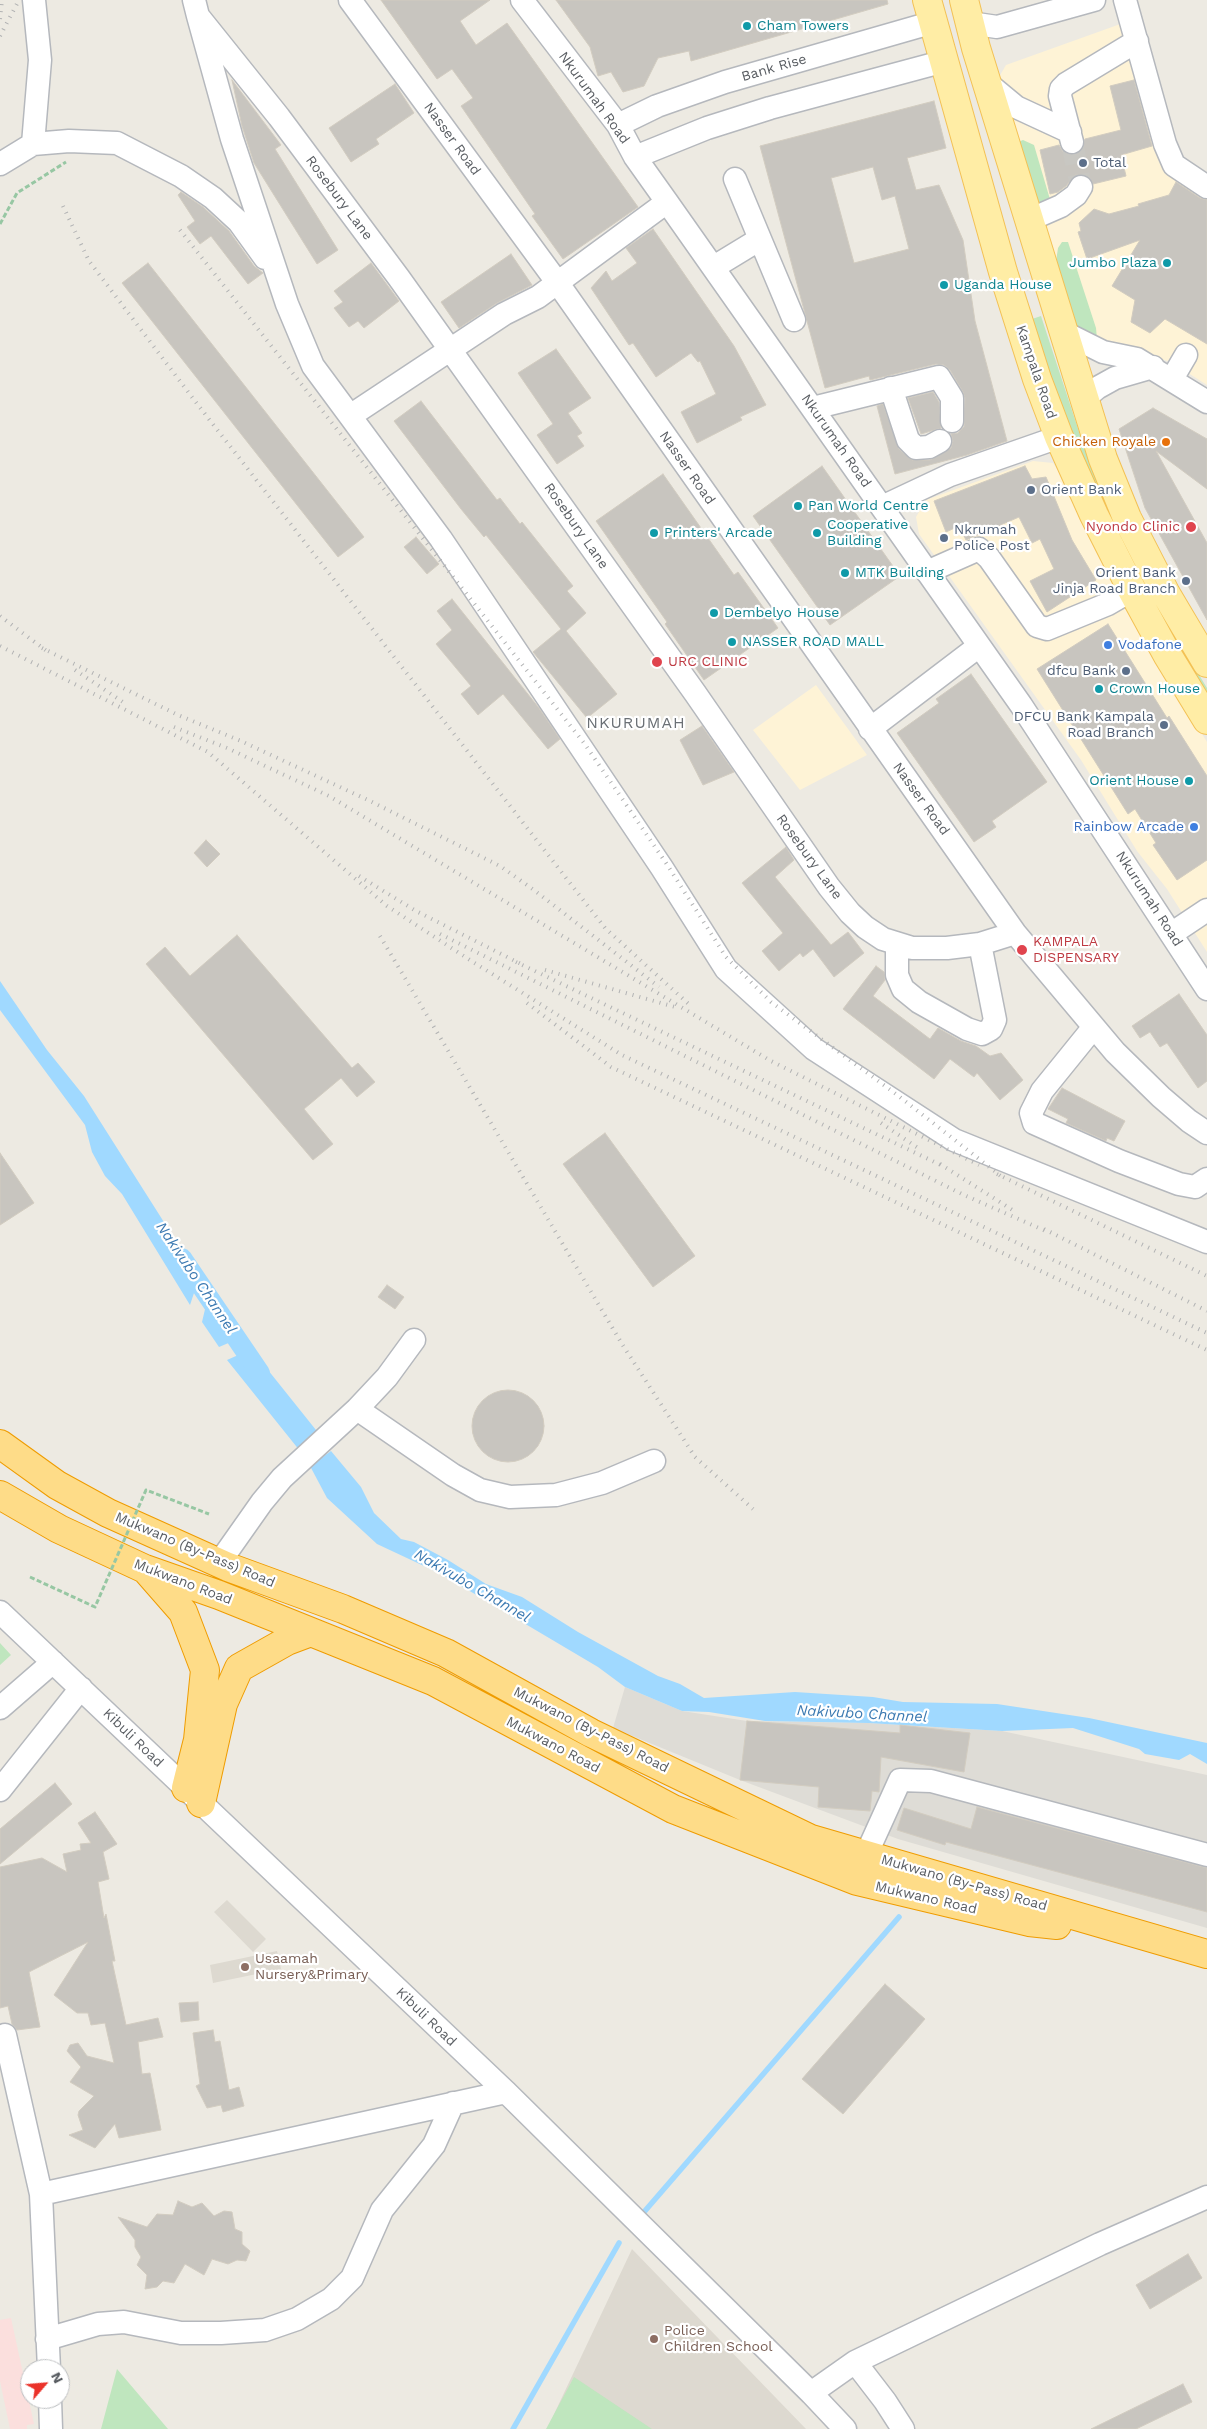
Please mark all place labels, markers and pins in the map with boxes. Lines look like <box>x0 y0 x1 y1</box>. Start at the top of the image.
place label: Cham Towers <box>757 18 849 34</box>
marker: Cham Towers <box>741 20 753 32</box>
place label: Total <box>1093 155 1126 171</box>
marker: Total <box>1077 157 1089 169</box>
place label: Jumbo Plaza <box>1069 255 1157 271</box>
marker: Jumbo Plaza <box>1161 257 1173 269</box>
place label: Uganda House <box>954 277 1052 293</box>
marker: Uganda House <box>938 279 950 291</box>
place label: Chicken Royale <box>1052 434 1156 450</box>
marker: Chicken Royale <box>1160 436 1172 448</box>
place label: Orient Bank <box>1041 482 1122 498</box>
marker: Orient Bank <box>1025 484 1037 496</box>
place label: Pan World Centre <box>808 498 929 514</box>
marker: Pan World Centre <box>792 500 804 512</box>
place label: Cooperative Building <box>827 517 908 550</box>
place label: Nyondo Clinic <box>1086 519 1180 535</box>
marker: Nyondo Clinic <box>1184 520 1198 534</box>
place label: Nkrumah Police Post <box>954 522 1030 554</box>
place label: Printers' Arcade <box>664 525 773 541</box>
marker: Printers' Arcade <box>648 527 660 539</box>
marker: Cooperative Building <box>811 527 823 539</box>
marker: Nkrumah Police Post <box>938 532 950 544</box>
place label: MTK Building <box>855 565 944 581</box>
place label: Orient Bank Jinja Road Branch <box>1053 565 1176 598</box>
marker: MTK Building <box>839 567 851 579</box>
marker: Orient Bank Jinja Road Branch <box>1180 575 1192 587</box>
place label: Dembelyo House <box>724 605 839 621</box>
marker: Dembelyo House <box>708 607 720 619</box>
place label: NASSER ROAD MALL <box>742 634 884 650</box>
marker: NASSER ROAD MALL <box>726 636 738 648</box>
place label: Vodafone <box>1118 637 1182 653</box>
marker: Vodafone <box>1102 639 1114 651</box>
place label: URC CLINIC <box>668 654 748 670</box>
marker: URC CLINIC <box>650 655 664 669</box>
place label: dfcu Bank <box>1047 663 1116 679</box>
marker: dfcu Bank <box>1120 665 1132 677</box>
place label: Crown House <box>1109 681 1200 697</box>
marker: Crown House <box>1093 683 1105 695</box>
place label: DFCU Bank Kampala Road Branch <box>1014 709 1154 742</box>
marker: DFCU Bank Kampala Road Branch <box>1158 719 1170 731</box>
place label: Orient House <box>1089 773 1179 789</box>
marker: Orient House <box>1183 775 1195 787</box>
place label: Rainbow Arcade <box>1074 819 1184 835</box>
marker: Rainbow Arcade <box>1188 821 1200 833</box>
place label: KAMPALA DISPENSARY <box>1033 934 1119 966</box>
marker: KAMPALA DISPENSARY <box>1015 943 1029 957</box>
place label: Usaamah Nursery&Primary <box>255 1951 368 1984</box>
marker: Usaamah Nursery&Primary <box>239 1961 251 1973</box>
place label: Police Children School <box>664 2323 773 2356</box>
marker: Police Children School <box>648 2333 660 2345</box>

